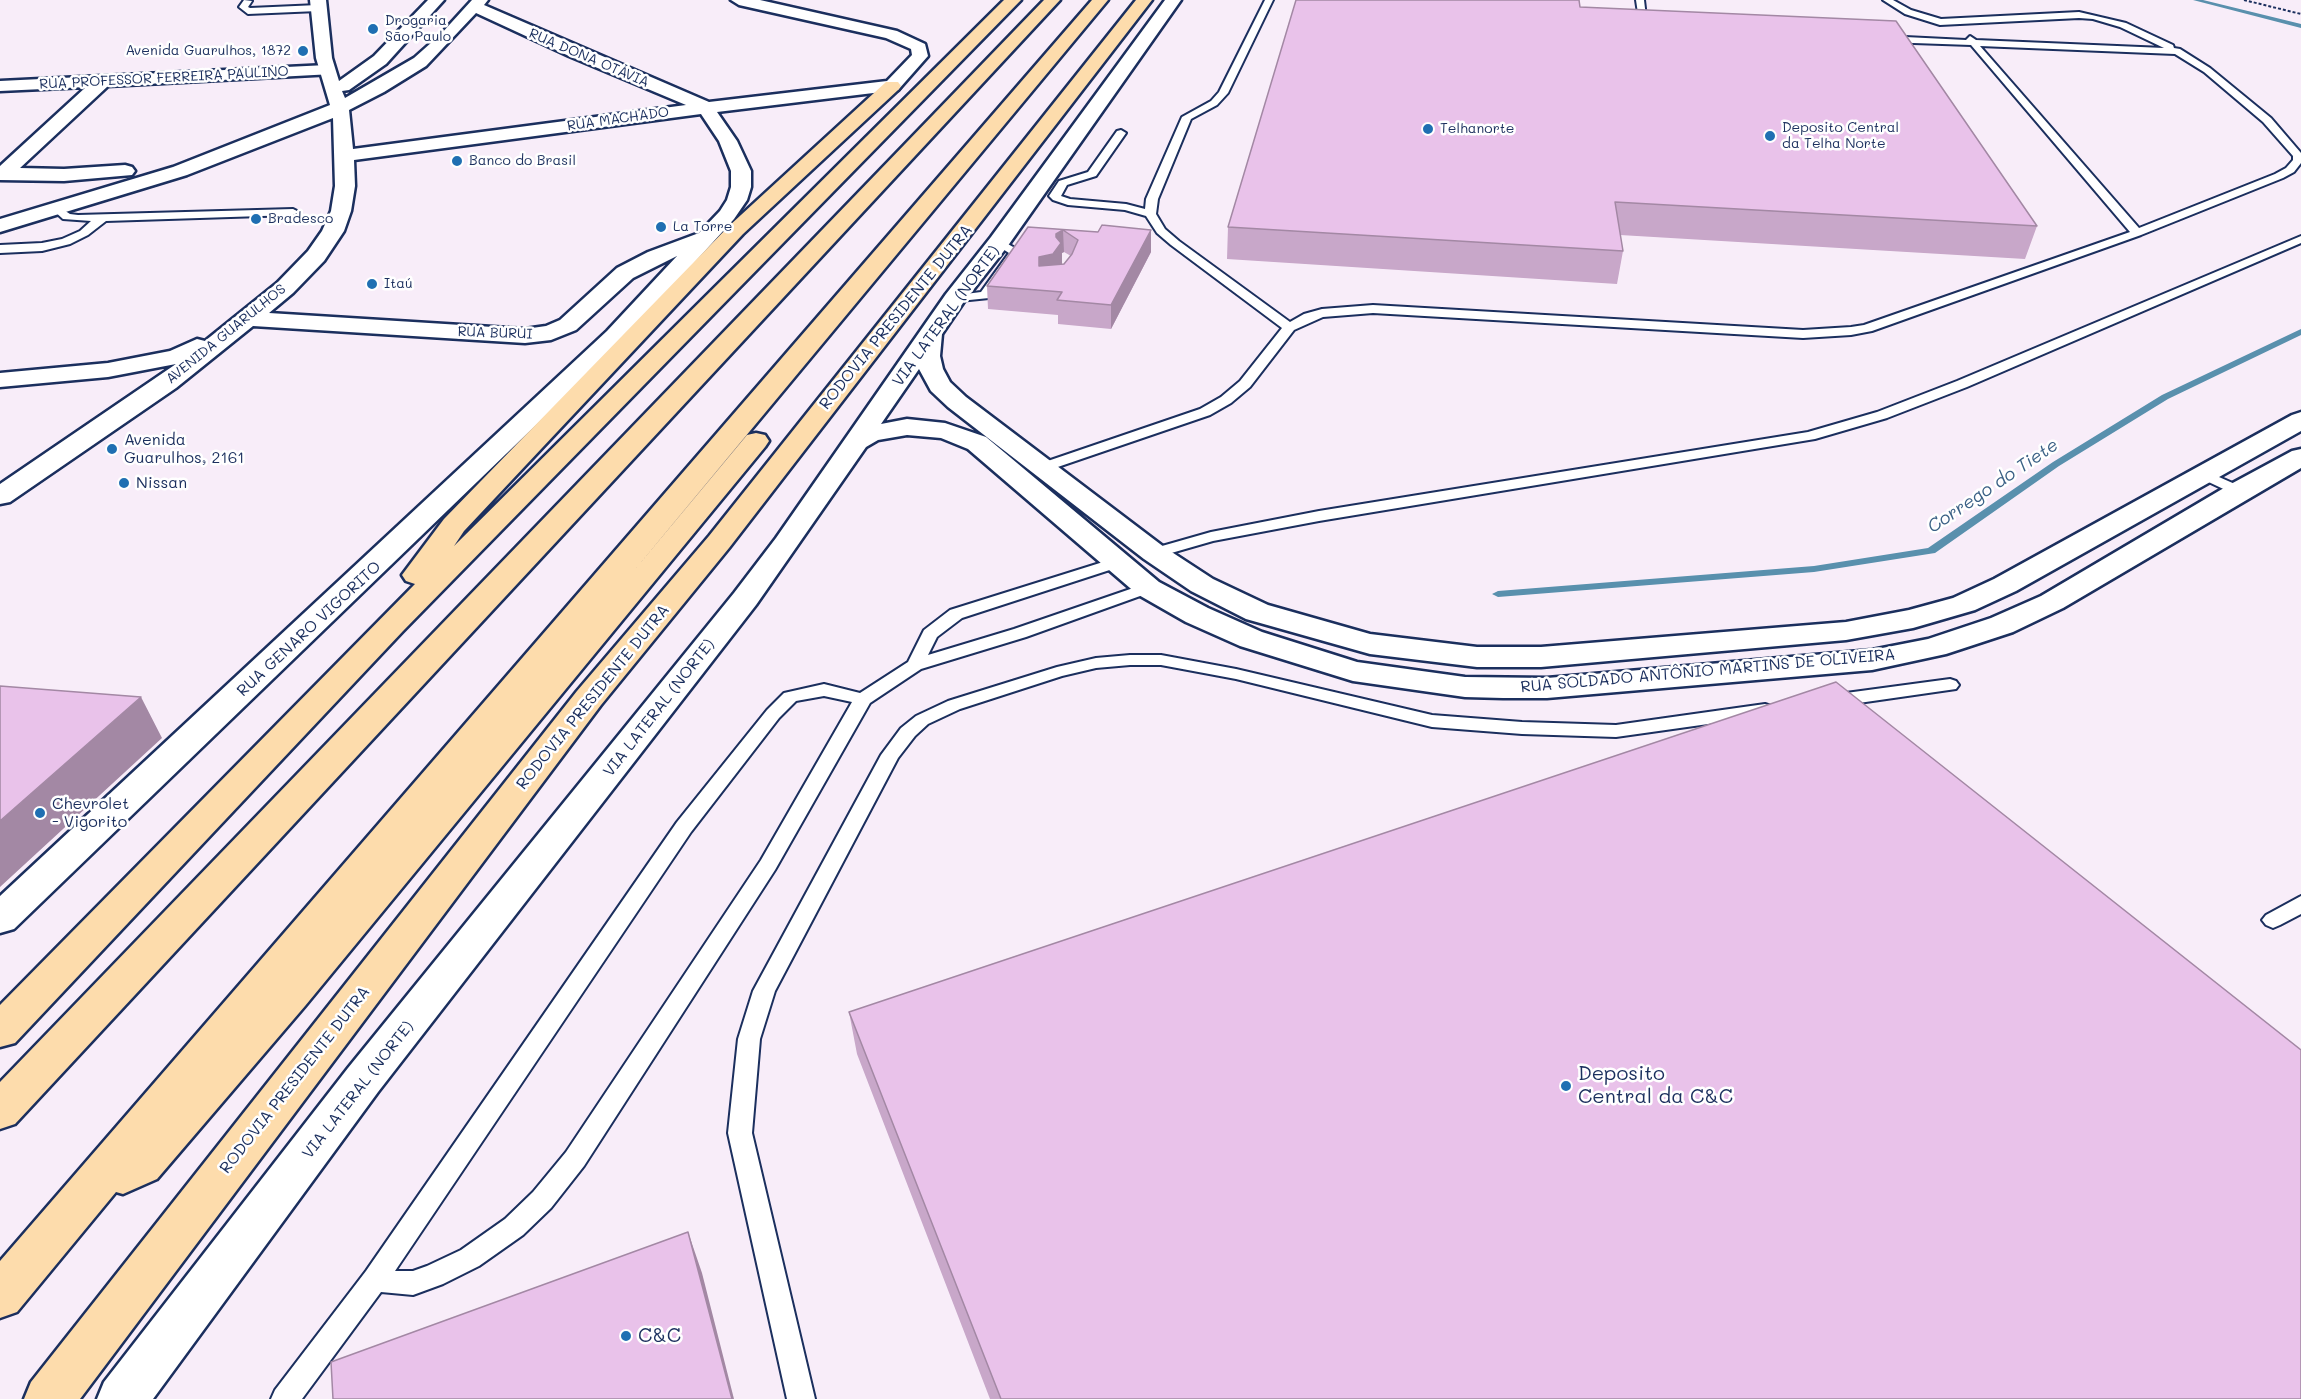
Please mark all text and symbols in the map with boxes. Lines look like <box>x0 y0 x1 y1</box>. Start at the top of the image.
place label: Drogaria São Paulo <box>385 13 451 46</box>
marker: Drogaria São Paulo <box>366 22 380 36</box>
street label: RUA DONA OTÁVIA <box>526 25 652 91</box>
place label: Avenida Guarulhos, 1872 <box>126 43 291 59</box>
marker: Avenida Guarulhos, 1872 <box>296 44 310 58</box>
street label: RUA PROFESSOR FERREIRA PAULINO <box>39 63 289 93</box>
street label: RUA MACHADO <box>566 104 670 134</box>
place label: Deposito Central da Telha Norte <box>1782 120 1899 152</box>
place label: Telhanorte <box>1440 121 1515 137</box>
marker: Telhanorte <box>1421 122 1435 136</box>
marker: Deposito Central da Telha Norte <box>1763 129 1777 143</box>
place label: Banco do Brasil <box>469 153 576 169</box>
marker: Banco do Brasil <box>450 154 464 168</box>
place label: Bradesco <box>268 211 333 227</box>
marker: Bradesco <box>249 212 263 226</box>
place label: La Torre <box>673 219 732 235</box>
marker: La Torre <box>654 220 668 234</box>
street label: RODOVIA PRESIDENTE DUTRA <box>815 221 977 413</box>
street label: VIA LATERAL (NORTE) <box>888 242 1004 390</box>
place label: Itaú <box>384 276 413 292</box>
marker: Itaú <box>365 277 379 291</box>
street label: AVENIDA GUARULHOS <box>163 281 289 387</box>
street label: RUA BURUI <box>457 323 533 343</box>
place label: Avenida Guarulhos, 2161 <box>124 430 244 468</box>
water label: Corrego do Tiete <box>1923 434 2063 538</box>
marker: Avenida Guarulhos, 2161 <box>105 442 119 456</box>
place label: Nissan <box>136 473 187 493</box>
marker: Nissan <box>117 476 131 490</box>
street label: RUA GENARO VIGORITO <box>233 557 385 701</box>
street label: RODOVIA PRESIDENTE DUTRA <box>512 601 674 793</box>
street label: VIA LATERAL (NORTE) <box>599 635 719 781</box>
street label: RUA SOLDADO ANTÔNIO MARTINS DE OLIVEIRA <box>1520 645 1896 697</box>
place label: Chevrolet - Vigorito <box>52 794 129 832</box>
marker: Chevrolet - Vigorito <box>33 806 47 820</box>
street label: RODOVIA PRESIDENTE DUTRA <box>216 983 374 1177</box>
street label: VIA LATERAL (NORTE) <box>298 1017 418 1163</box>
place label: Deposito Central da C&C <box>1578 1062 1733 1109</box>
marker: Deposito Central da C&C <box>1559 1079 1573 1093</box>
place label: C&C <box>638 1324 681 1348</box>
marker: C&C <box>619 1329 633 1343</box>

